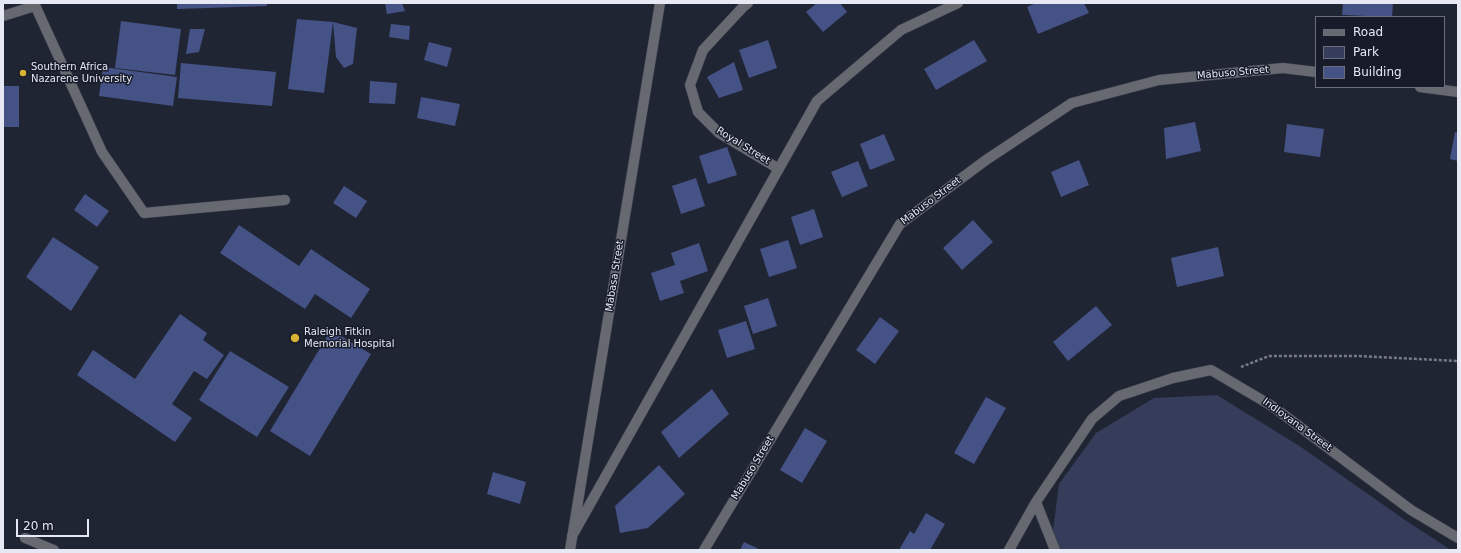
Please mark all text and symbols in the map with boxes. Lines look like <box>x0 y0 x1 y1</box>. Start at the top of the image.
legend <box>1315 16 1445 88</box>
text: Road <box>1353 25 1383 39</box>
text: Park <box>1353 45 1379 59</box>
place label: Southern Africa Nazarene University <box>31 61 132 84</box>
street label: Mabuso Street <box>1196 64 1270 82</box>
text: Building <box>1353 65 1402 79</box>
marker: Southern Africa Nazarene University <box>18 68 28 78</box>
street label: Royal Street <box>714 125 772 167</box>
street label: Mabuso Street <box>899 174 963 228</box>
street label: Mabasa Street <box>603 239 627 313</box>
place label: Raleigh Fitkin Memorial Hospital <box>304 326 394 350</box>
marker: Raleigh Fitkin Memorial Hospital <box>289 332 301 344</box>
street label: Indlovana Street <box>1260 396 1334 454</box>
street label: Mabuso Street <box>729 434 777 502</box>
scale bar <box>18 511 91 537</box>
text: 20 m <box>23 519 54 533</box>

